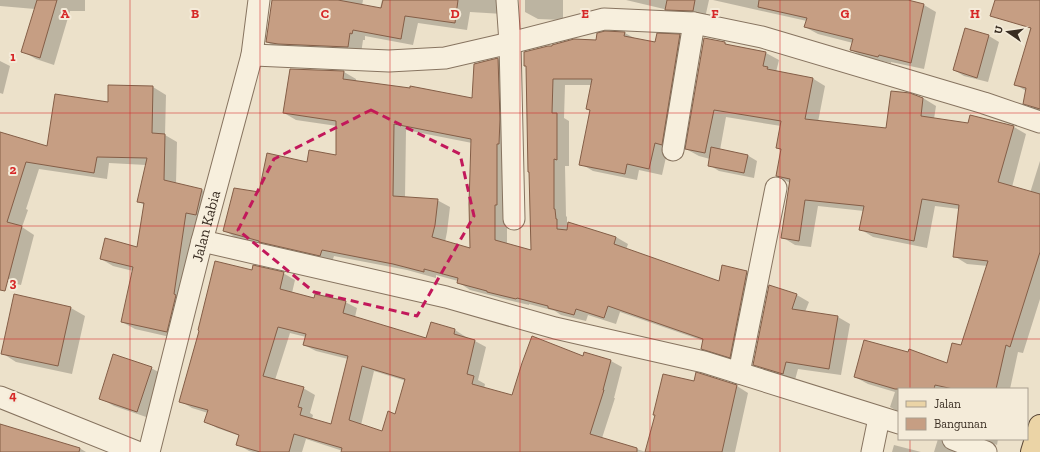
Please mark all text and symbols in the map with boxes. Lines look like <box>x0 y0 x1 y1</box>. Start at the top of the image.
text: A <box>61 6 70 21</box>
text: B <box>191 6 199 21</box>
text: C <box>321 6 329 21</box>
text: D <box>450 6 460 21</box>
text: E <box>581 6 589 21</box>
text: F <box>711 6 719 21</box>
text: G <box>841 6 850 21</box>
text: H <box>970 6 980 21</box>
north arrow <box>988 12 1028 52</box>
text: U <box>992 24 1006 35</box>
text: 1 <box>10 49 16 64</box>
text: 2 <box>10 162 17 177</box>
street label: Jalan Kabia <box>188 188 224 264</box>
text: 3 <box>10 275 17 290</box>
text: 4 <box>9 388 17 403</box>
legend <box>898 388 1028 440</box>
text: Jalan <box>934 397 961 411</box>
text: Bangunan <box>934 417 987 431</box>

